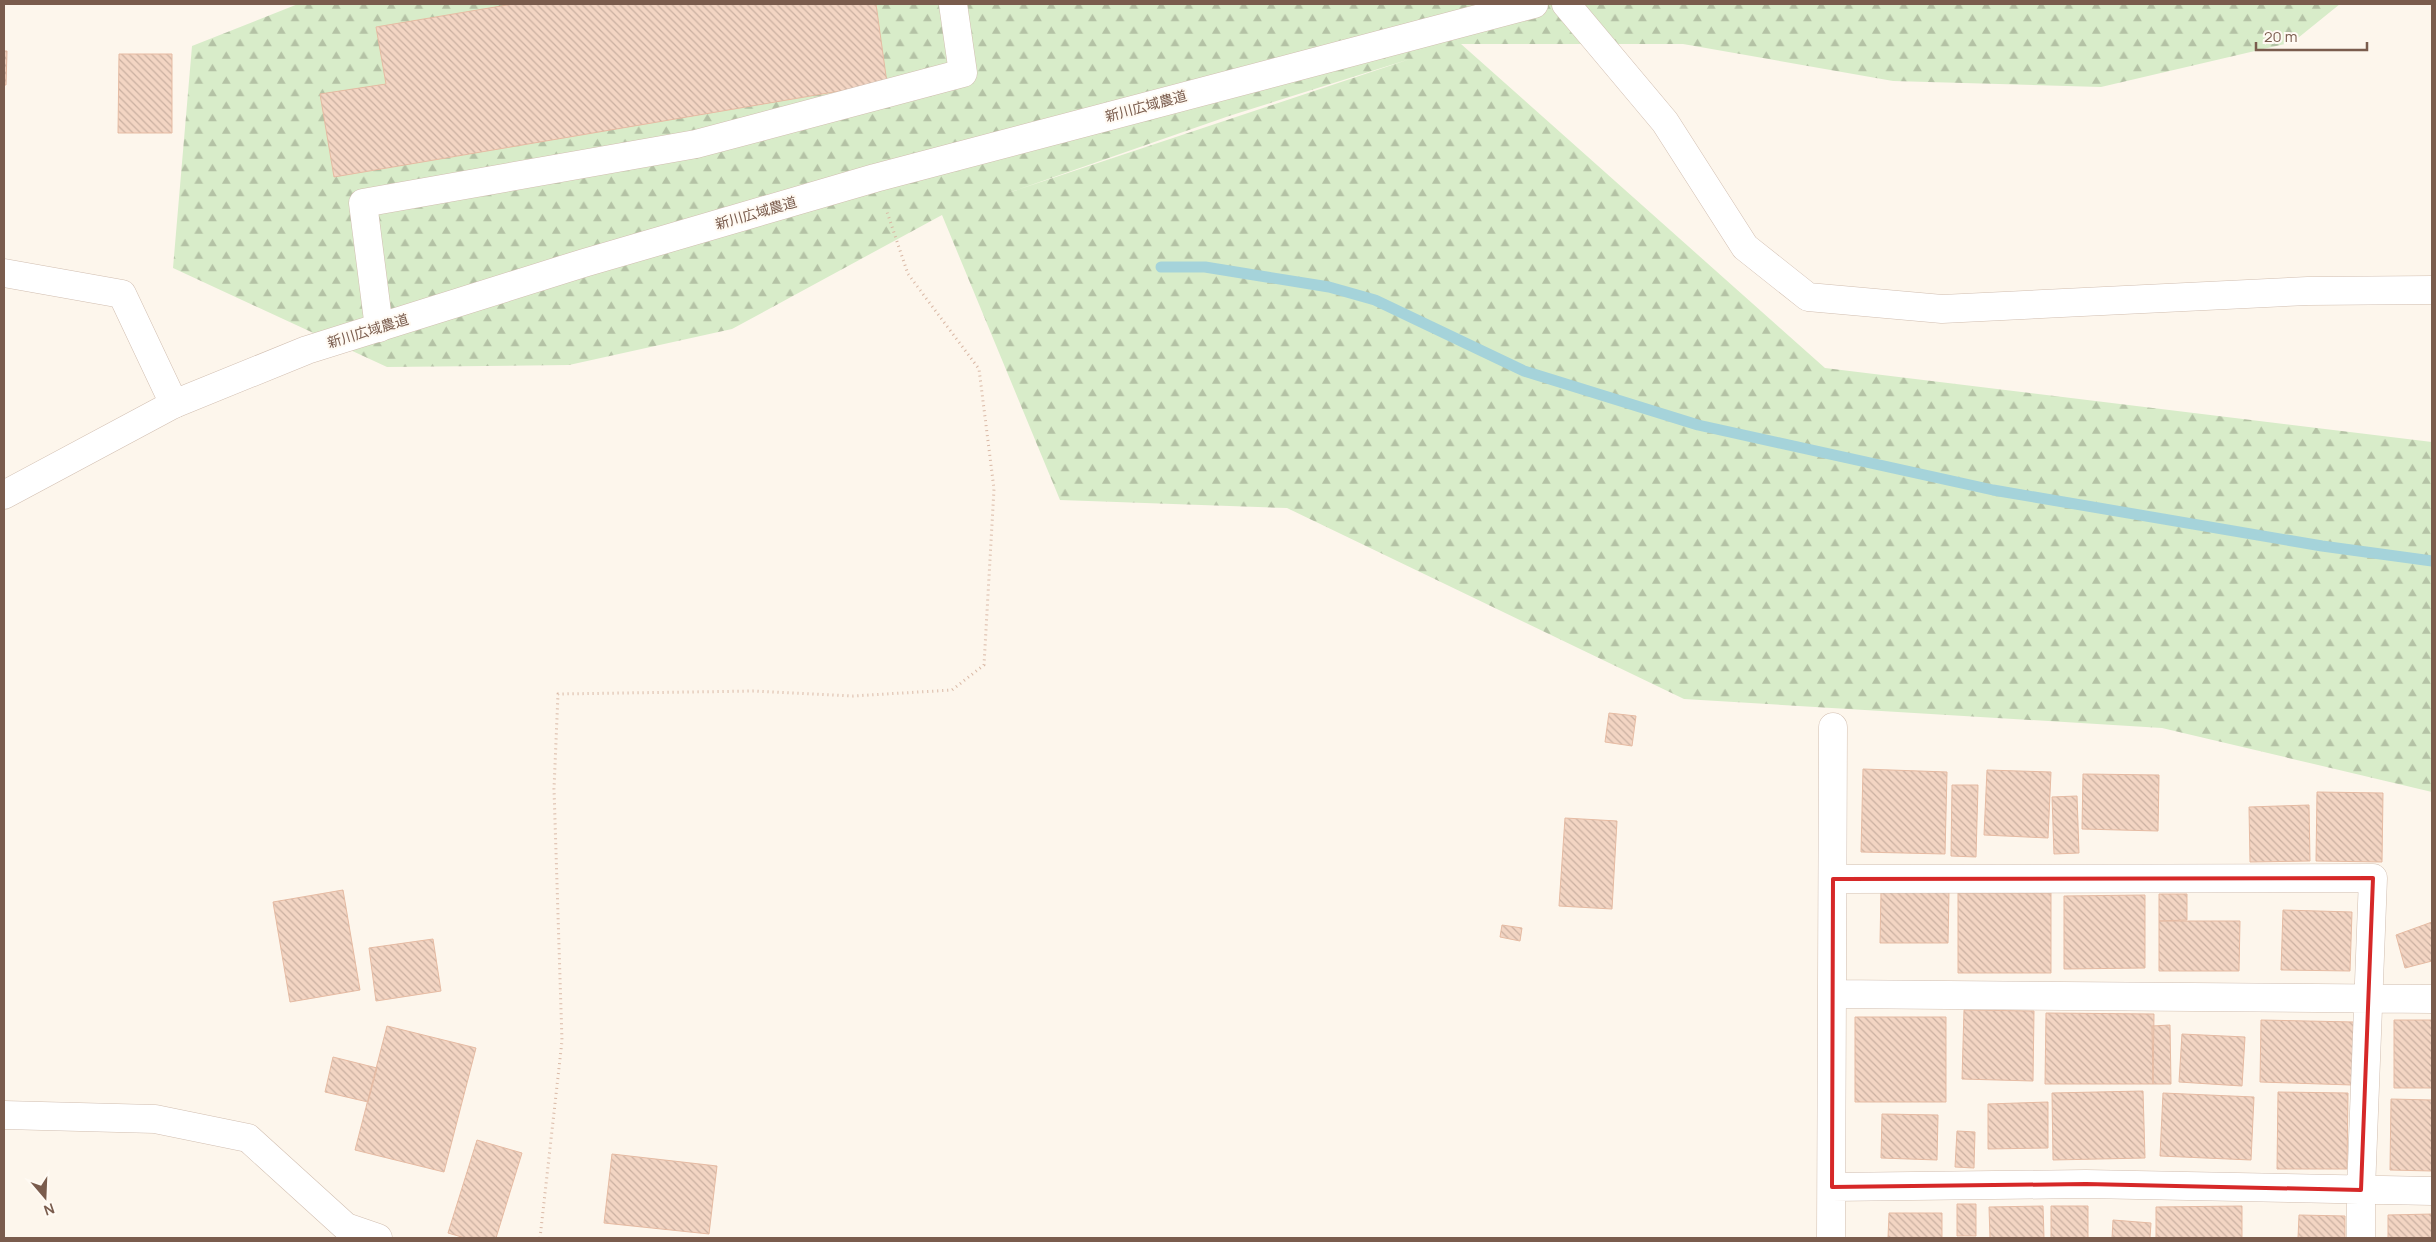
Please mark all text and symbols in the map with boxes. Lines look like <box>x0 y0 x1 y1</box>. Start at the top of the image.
scale bar <box>2256 20 2367 52</box>
text: 20 m <box>2264 26 2297 47</box>
street label: 新川広域農道 <box>1103 85 1189 126</box>
street label: 新川広域農道 <box>713 192 799 233</box>
street label: 新川広域農道 <box>325 309 411 352</box>
north arrow <box>20 1172 70 1222</box>
text: N <box>42 1199 57 1220</box>

